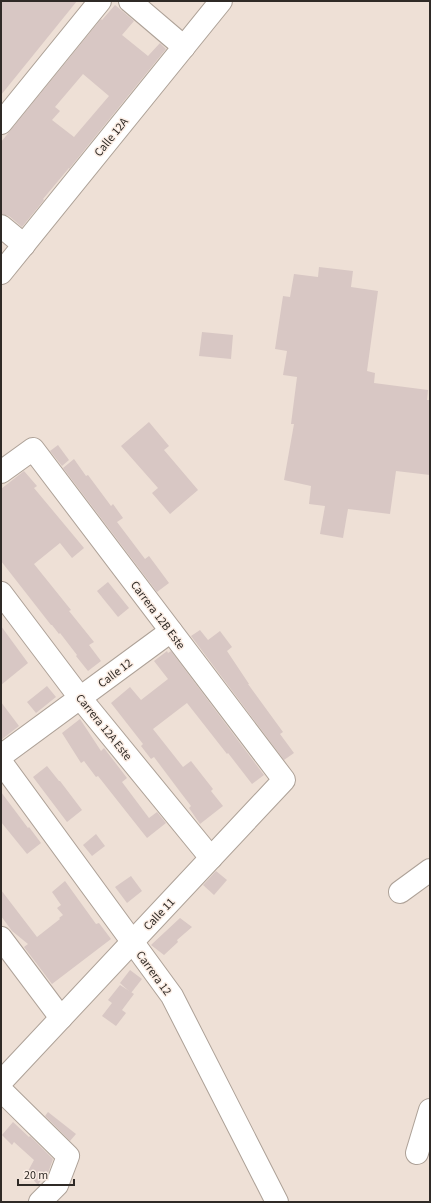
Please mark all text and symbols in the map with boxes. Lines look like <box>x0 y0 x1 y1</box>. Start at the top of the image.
street label: Calle 12A <box>90 114 133 160</box>
street label: Carrera 12B Este <box>126 578 189 653</box>
street label: Calle 12 <box>94 655 136 692</box>
street label: Carrera 12A Este <box>71 690 136 764</box>
street label: Calle 11 <box>140 894 179 935</box>
street label: Carrera 12 <box>132 948 176 999</box>
scale bar <box>18 1161 74 1187</box>
text: 20 m <box>24 1167 48 1184</box>

